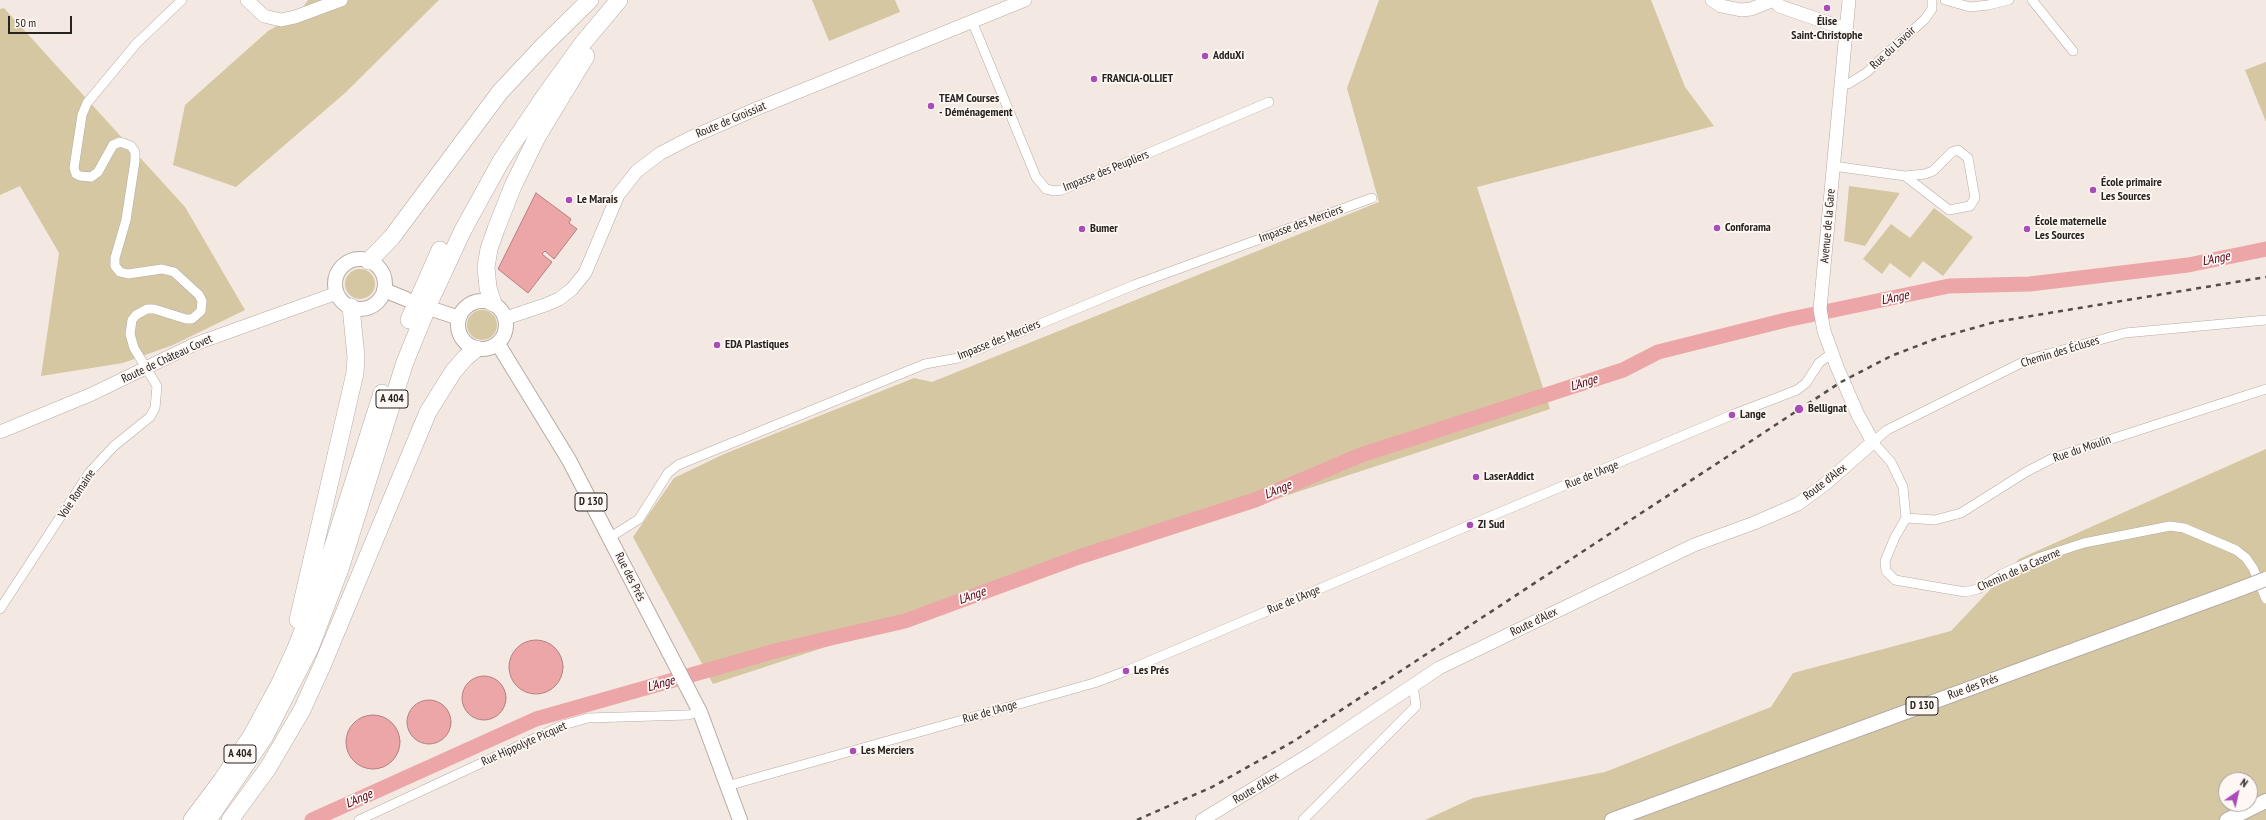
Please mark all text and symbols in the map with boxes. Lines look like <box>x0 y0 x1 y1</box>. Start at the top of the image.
marker: Élise Saint-Christophe <box>1822 3 1832 13</box>
scale bar <box>10 8 74 34</box>
text: 50 m <box>15 15 36 30</box>
place label: Élise Saint-Christophe <box>1791 15 1863 43</box>
street label: Rue du Lavoir <box>1867 23 1919 73</box>
place label: AdduXi <box>1213 49 1244 63</box>
marker: AdduXi <box>1200 51 1210 61</box>
place label: FRANCIA-OLLIET <box>1102 72 1173 86</box>
marker: FRANCIA-OLLIET <box>1089 74 1099 84</box>
place label: TEAM Courses - Déménagement <box>939 92 1012 120</box>
street label: Route de Groissiat <box>694 99 768 141</box>
marker: TEAM Courses - Déménagement <box>926 101 936 111</box>
street label: Impasse des Peupliers <box>1061 147 1151 195</box>
place label: École primaire Les Sources <box>2101 176 2162 204</box>
marker: École primaire Les Sources <box>2088 185 2098 195</box>
street label: Avenue de la Gare <box>1818 188 1838 264</box>
place label: Le Marais <box>577 193 618 207</box>
marker: Le Marais <box>564 195 574 205</box>
street label: Impasse des Merciers <box>1257 202 1345 246</box>
place label: École maternelle Les Sources <box>2035 215 2107 243</box>
place label: Conforama <box>1725 221 1771 235</box>
place label: Bumer <box>1090 222 1118 236</box>
marker: Conforama <box>1712 223 1722 233</box>
marker: Bumer <box>1077 224 1087 234</box>
marker: École maternelle Les Sources <box>2022 224 2032 234</box>
water label: L'Ange <box>2201 248 2231 270</box>
water label: L'Ange <box>1880 287 1910 309</box>
street label: Impasse des Merciers <box>955 317 1043 363</box>
street label: Route de Château Covet <box>119 332 215 386</box>
street label: Chemin des Écluses <box>2019 333 2101 371</box>
place label: EDA Plastiques <box>725 338 789 352</box>
marker: EDA Plastiques <box>712 340 722 350</box>
water label: L'Ange <box>1568 371 1600 395</box>
road number: A 404 <box>376 390 408 408</box>
place label: Bellignat <box>1808 402 1847 416</box>
marker: Bellignat <box>1793 403 1805 415</box>
place label: Lange <box>1740 408 1766 422</box>
marker: Lange <box>1727 410 1737 420</box>
street label: Rue du Moulin <box>2051 432 2113 466</box>
street label: Rue de l'Ange <box>1563 458 1621 492</box>
street label: Route d'Alex <box>1801 461 1849 503</box>
street label: Voie Romaine <box>55 467 99 521</box>
place label: LaserAddict <box>1484 470 1534 484</box>
marker: LaserAddict <box>1471 472 1481 482</box>
water label: L'Ange <box>1262 477 1294 503</box>
road number: D 130 <box>575 493 607 511</box>
place label: ZI Sud <box>1478 518 1505 532</box>
marker: ZI Sud <box>1465 520 1475 530</box>
street label: Chemin de la Caserne <box>1975 545 2063 595</box>
street label: Rue des Prés <box>612 550 648 604</box>
street label: Rue de l'Ange <box>1265 582 1323 618</box>
water label: L'Ange <box>956 584 988 608</box>
street label: Route d'Alex <box>1508 604 1560 640</box>
place label: Les Prés <box>1134 664 1169 678</box>
marker: Les Prés <box>1121 666 1131 676</box>
street label: Rue des Prés <box>1946 671 2000 703</box>
water label: L'Ange <box>645 673 677 695</box>
street label: Rue de l'Ange <box>961 697 1019 727</box>
road number: D 130 <box>1906 697 1938 715</box>
street label: Rue Hippolyte Picquet <box>479 719 569 769</box>
place label: Les Merciers <box>861 744 914 758</box>
road number: A 404 <box>224 745 256 763</box>
marker: Les Merciers <box>848 746 858 756</box>
street label: Route d'Alex <box>1231 769 1281 807</box>
north arrow <box>2218 772 2258 812</box>
text: N <box>2238 775 2251 790</box>
water label: L'Ange <box>343 786 375 812</box>

